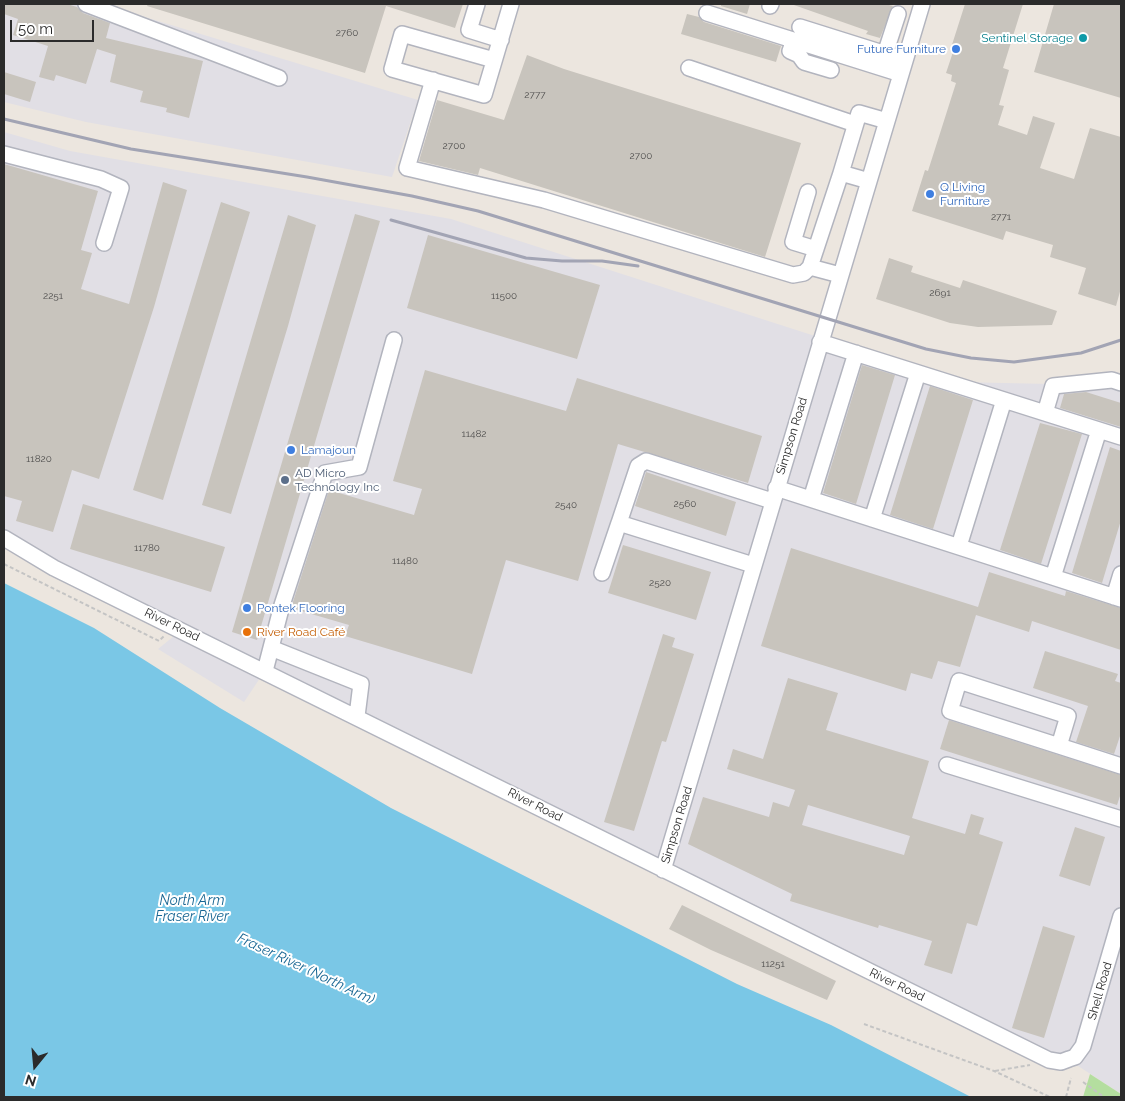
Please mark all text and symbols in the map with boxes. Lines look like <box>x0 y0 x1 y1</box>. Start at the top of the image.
scale bar <box>12 10 96 42</box>
text: 50 m <box>18 20 53 38</box>
house number: 2760 <box>336 27 358 39</box>
place label: Sentinel Storage <box>981 31 1073 45</box>
marker: Sentinel Storage <box>1077 32 1089 44</box>
place label: Future Furniture <box>857 42 946 56</box>
marker: Future Furniture <box>950 43 962 55</box>
house number: 2777 <box>524 89 546 101</box>
house number: 2700 <box>443 140 465 152</box>
house number: 2700 <box>630 150 652 162</box>
place label: Q Living Furniture <box>940 180 990 208</box>
marker: Q Living Furniture <box>924 188 936 200</box>
house number: 2771 <box>991 211 1011 223</box>
house number: 2691 <box>929 287 951 299</box>
house number: 2251 <box>43 290 63 302</box>
house number: 11500 <box>491 290 517 302</box>
street label: Simpson Road <box>773 396 811 476</box>
house number: 11482 <box>461 428 487 440</box>
place label: Lamajoun <box>301 443 356 457</box>
marker: Lamajoun <box>285 444 297 456</box>
house number: 11820 <box>26 453 52 465</box>
place label: AD Micro Technology Inc <box>295 466 380 494</box>
marker: AD Micro Technology Inc <box>279 474 291 486</box>
house number: 2560 <box>674 498 696 510</box>
house number: 2540 <box>555 499 577 511</box>
house number: 11780 <box>134 542 160 554</box>
house number: 11480 <box>392 555 418 567</box>
house number: 2520 <box>649 577 671 589</box>
place label: Pontek Flooring <box>257 601 345 615</box>
marker: Pontek Flooring <box>241 602 253 614</box>
street label: River Road <box>142 605 202 645</box>
place label: River Road Café <box>257 625 345 639</box>
marker: River Road Café <box>241 626 253 638</box>
street label: River Road <box>505 785 565 825</box>
street label: Simpson Road <box>658 785 696 865</box>
water label: North Arm Fraser River <box>155 893 229 926</box>
water label: Fraser River (North Arm) <box>235 930 377 1008</box>
house number: 11251 <box>761 958 785 970</box>
street label: Shell Road <box>1085 960 1115 1022</box>
street label: River Road <box>867 965 927 1005</box>
north arrow <box>10 1041 60 1091</box>
text: N <box>23 1071 38 1090</box>

